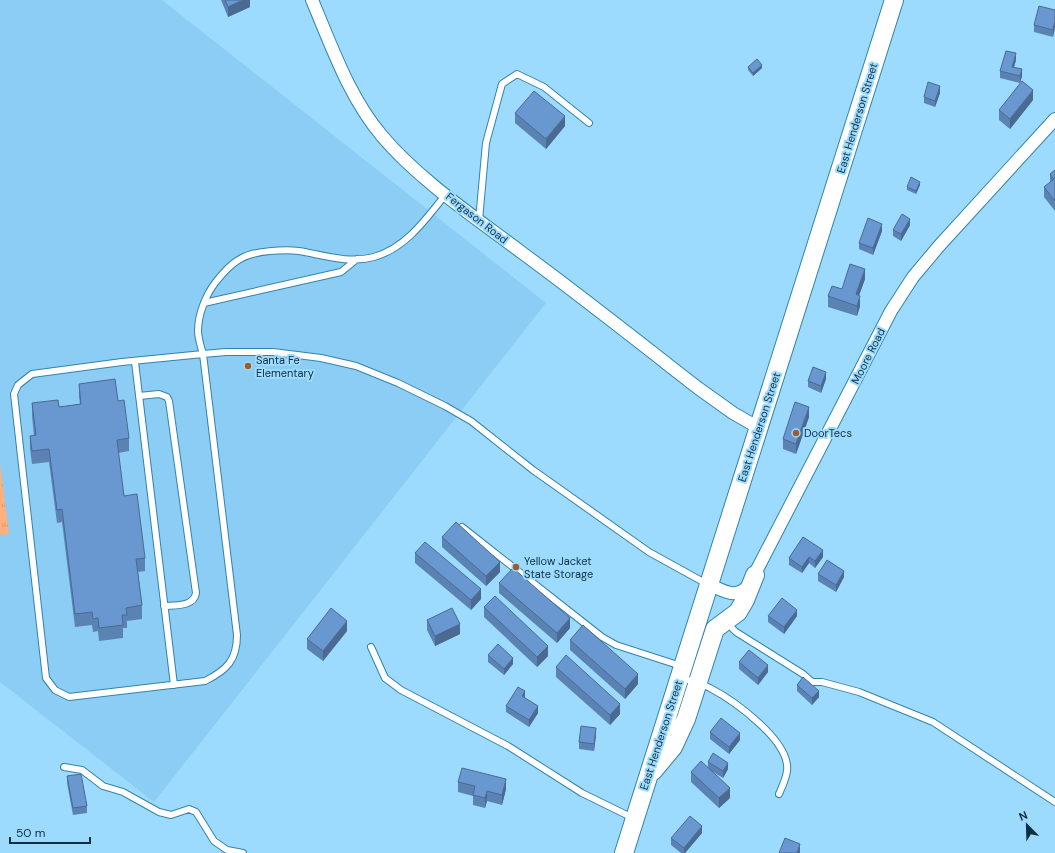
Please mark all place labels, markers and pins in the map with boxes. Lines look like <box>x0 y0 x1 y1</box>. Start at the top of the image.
place label: Santa Fe Elementary <box>256 353 314 380</box>
marker: Santa Fe Elementary <box>243 361 253 371</box>
place label: DoorTecs <box>804 426 852 440</box>
marker: DoorTecs <box>791 428 801 438</box>
place label: Yellow Jacket State Storage <box>524 554 593 581</box>
marker: Yellow Jacket State Storage <box>511 562 521 572</box>

